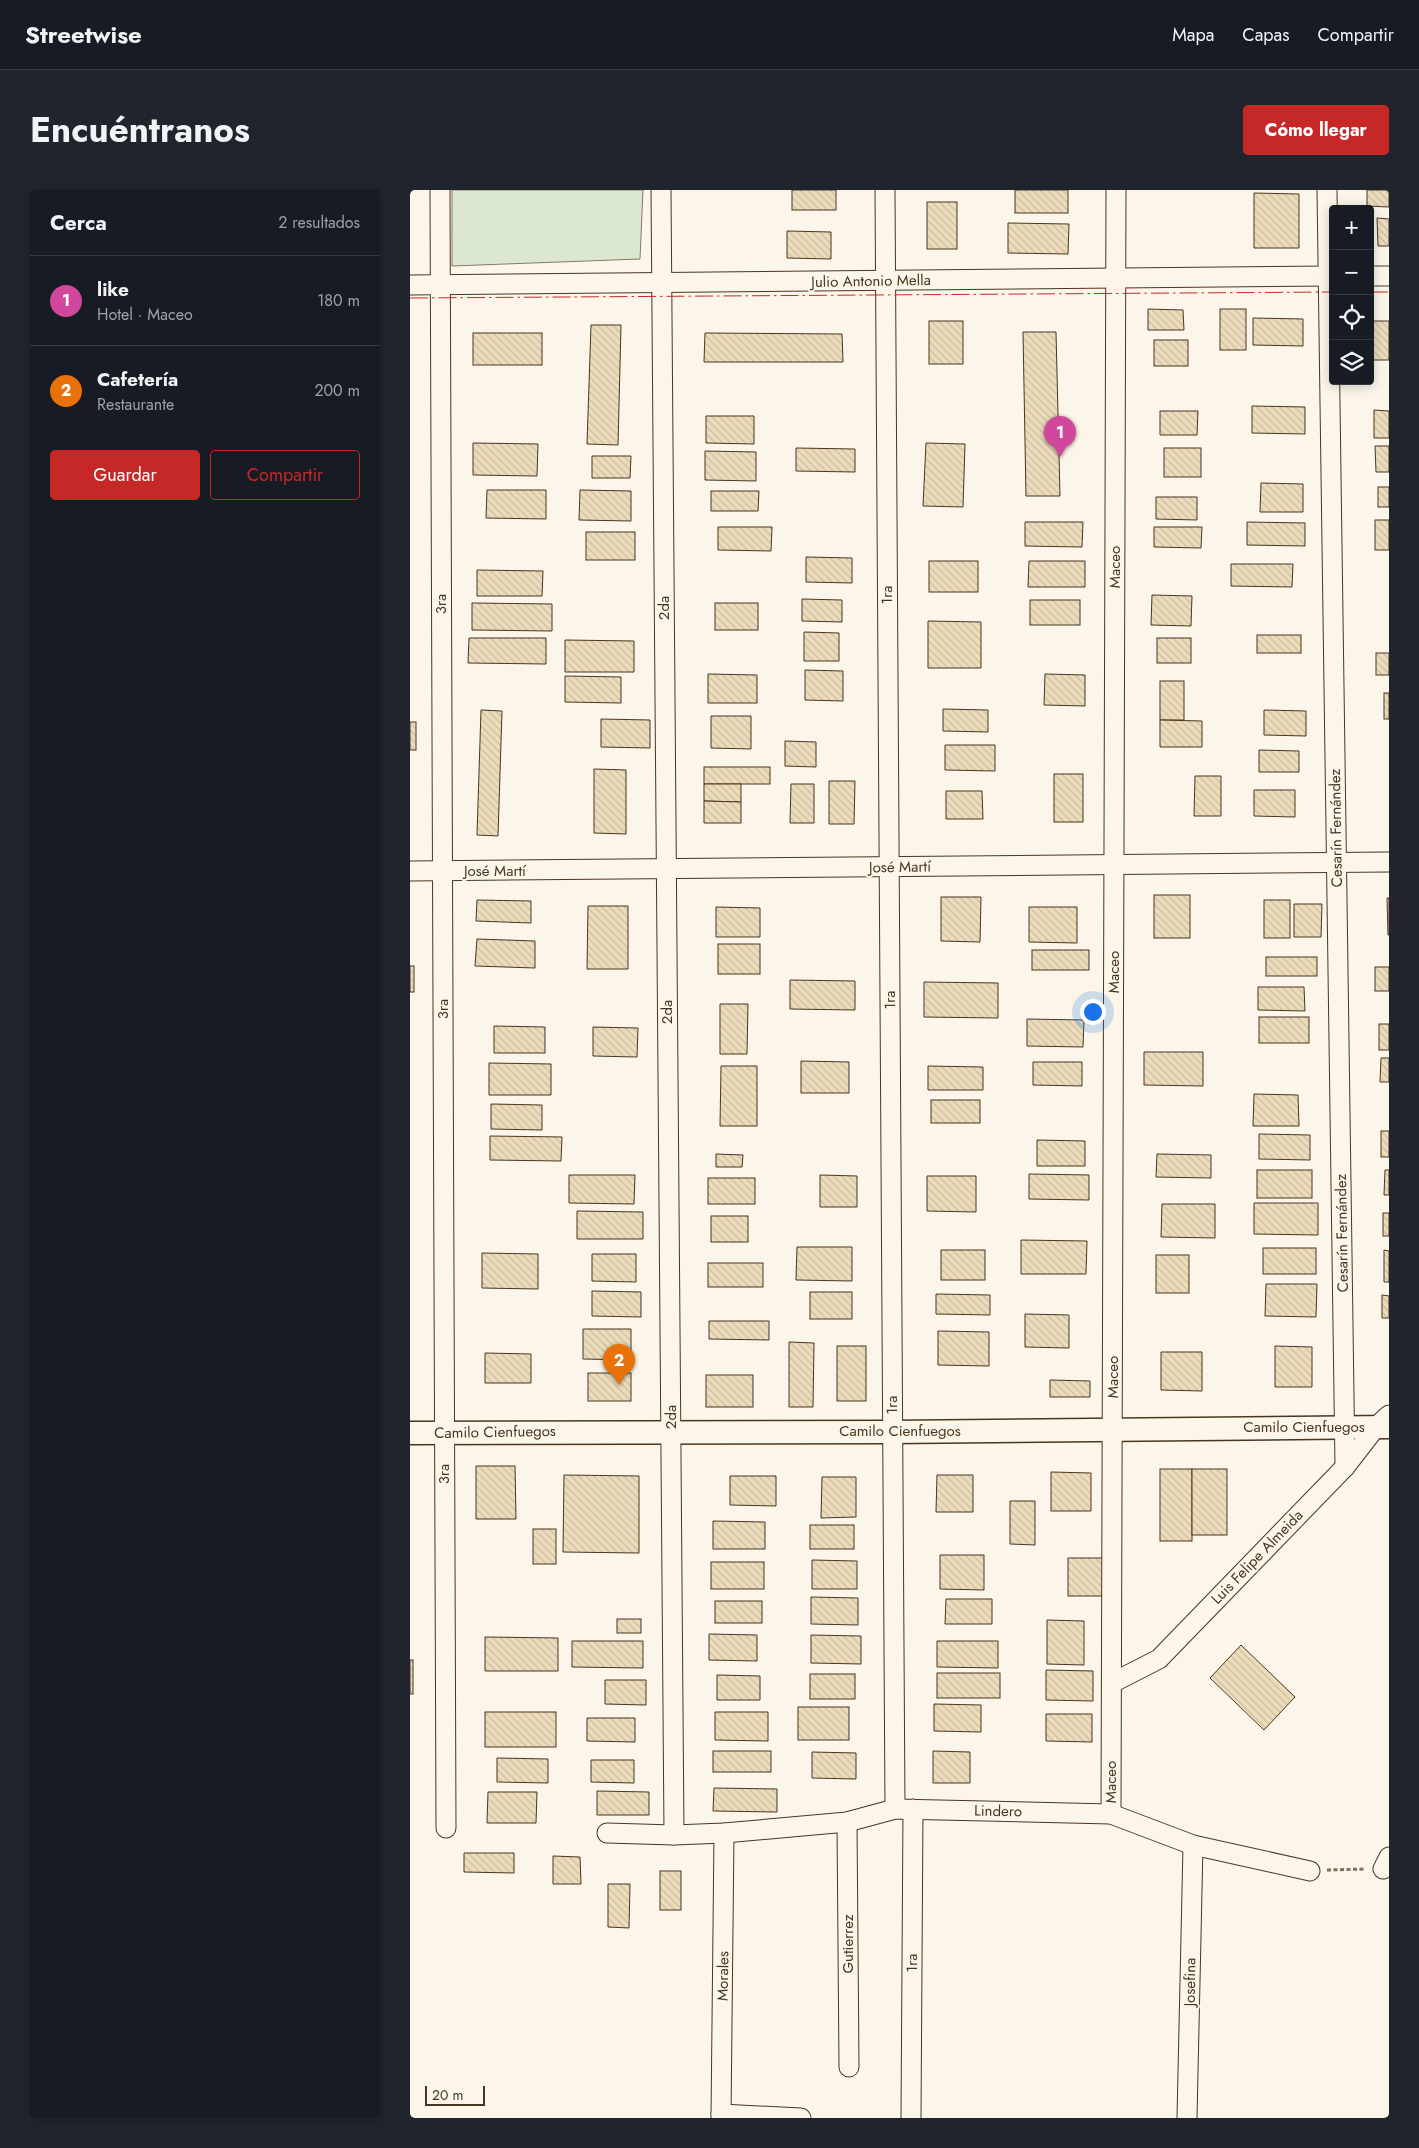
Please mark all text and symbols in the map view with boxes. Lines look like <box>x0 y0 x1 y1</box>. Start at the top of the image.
text: Streetwise <box>25 17 142 52</box>
text: Mapa <box>1172 22 1214 48</box>
text: Capas <box>1242 22 1290 48</box>
text: Compartir <box>1318 22 1394 48</box>
text: Encuéntranos <box>30 105 250 155</box>
button: Cómo llegar <box>1243 105 1389 155</box>
map controls <box>1329 205 1374 385</box>
button: + <box>1329 205 1374 250</box>
text: Cerca <box>50 208 107 238</box>
text: 2 resultados <box>278 211 360 234</box>
button: − <box>1329 250 1374 295</box>
street label: Julio Antonio Mella <box>809 269 931 293</box>
text: like <box>97 276 129 303</box>
text: 1 <box>62 289 70 312</box>
text: 180 m <box>317 289 360 312</box>
button: locate <box>1329 295 1374 340</box>
text: Hotel · Maceo <box>97 303 193 326</box>
button: layers <box>1329 340 1374 385</box>
text: Cafetería <box>97 366 178 393</box>
text: 2 <box>61 379 71 402</box>
text: 200 m <box>314 379 360 402</box>
text: Restaurante <box>97 393 174 416</box>
pin: 1 <box>1044 416 1076 457</box>
button: Guardar <box>50 450 200 500</box>
button: Compartir <box>210 450 360 500</box>
street label: Maceo <box>1104 546 1126 588</box>
street label: 1ra <box>876 585 898 605</box>
street label: 3ra <box>430 594 452 614</box>
street label: 2da <box>653 596 675 620</box>
street label: Cesarín Fernández <box>1324 768 1348 887</box>
street label: José Martí <box>867 855 932 879</box>
street label: José Martí <box>462 860 527 882</box>
street label: Maceo <box>1103 951 1125 993</box>
street label: 1ra <box>879 990 901 1010</box>
street label: 3ra <box>432 999 454 1019</box>
your location <box>1080 999 1106 1025</box>
street label: 2da <box>656 1000 678 1024</box>
street label: Cesarín Fernández <box>1330 1173 1354 1292</box>
pin: 2 <box>603 1344 635 1385</box>
street label: Maceo <box>1102 1356 1124 1398</box>
street label: 1ra <box>881 1395 903 1415</box>
street label: 2da <box>660 1405 682 1429</box>
street label: Camilo Cienfuegos <box>1243 1416 1365 1438</box>
street label: Camilo Cienfuegos <box>434 1420 556 1444</box>
street label: Camilo Cienfuegos <box>839 1420 961 1442</box>
street label: 3ra <box>433 1464 455 1484</box>
street label: Luis Felipe Almeida <box>1206 1505 1308 1609</box>
street label: Maceo <box>1100 1761 1122 1803</box>
street label: Lindero <box>974 1800 1022 1822</box>
street label: Gutierrez <box>837 1914 859 1974</box>
street label: Morales <box>712 1951 734 2001</box>
street label: 1ra <box>901 1953 923 1973</box>
street label: Josefina <box>1179 1957 1201 2009</box>
scale bar <box>425 2083 485 2106</box>
text: 20 m <box>432 2085 464 2105</box>

